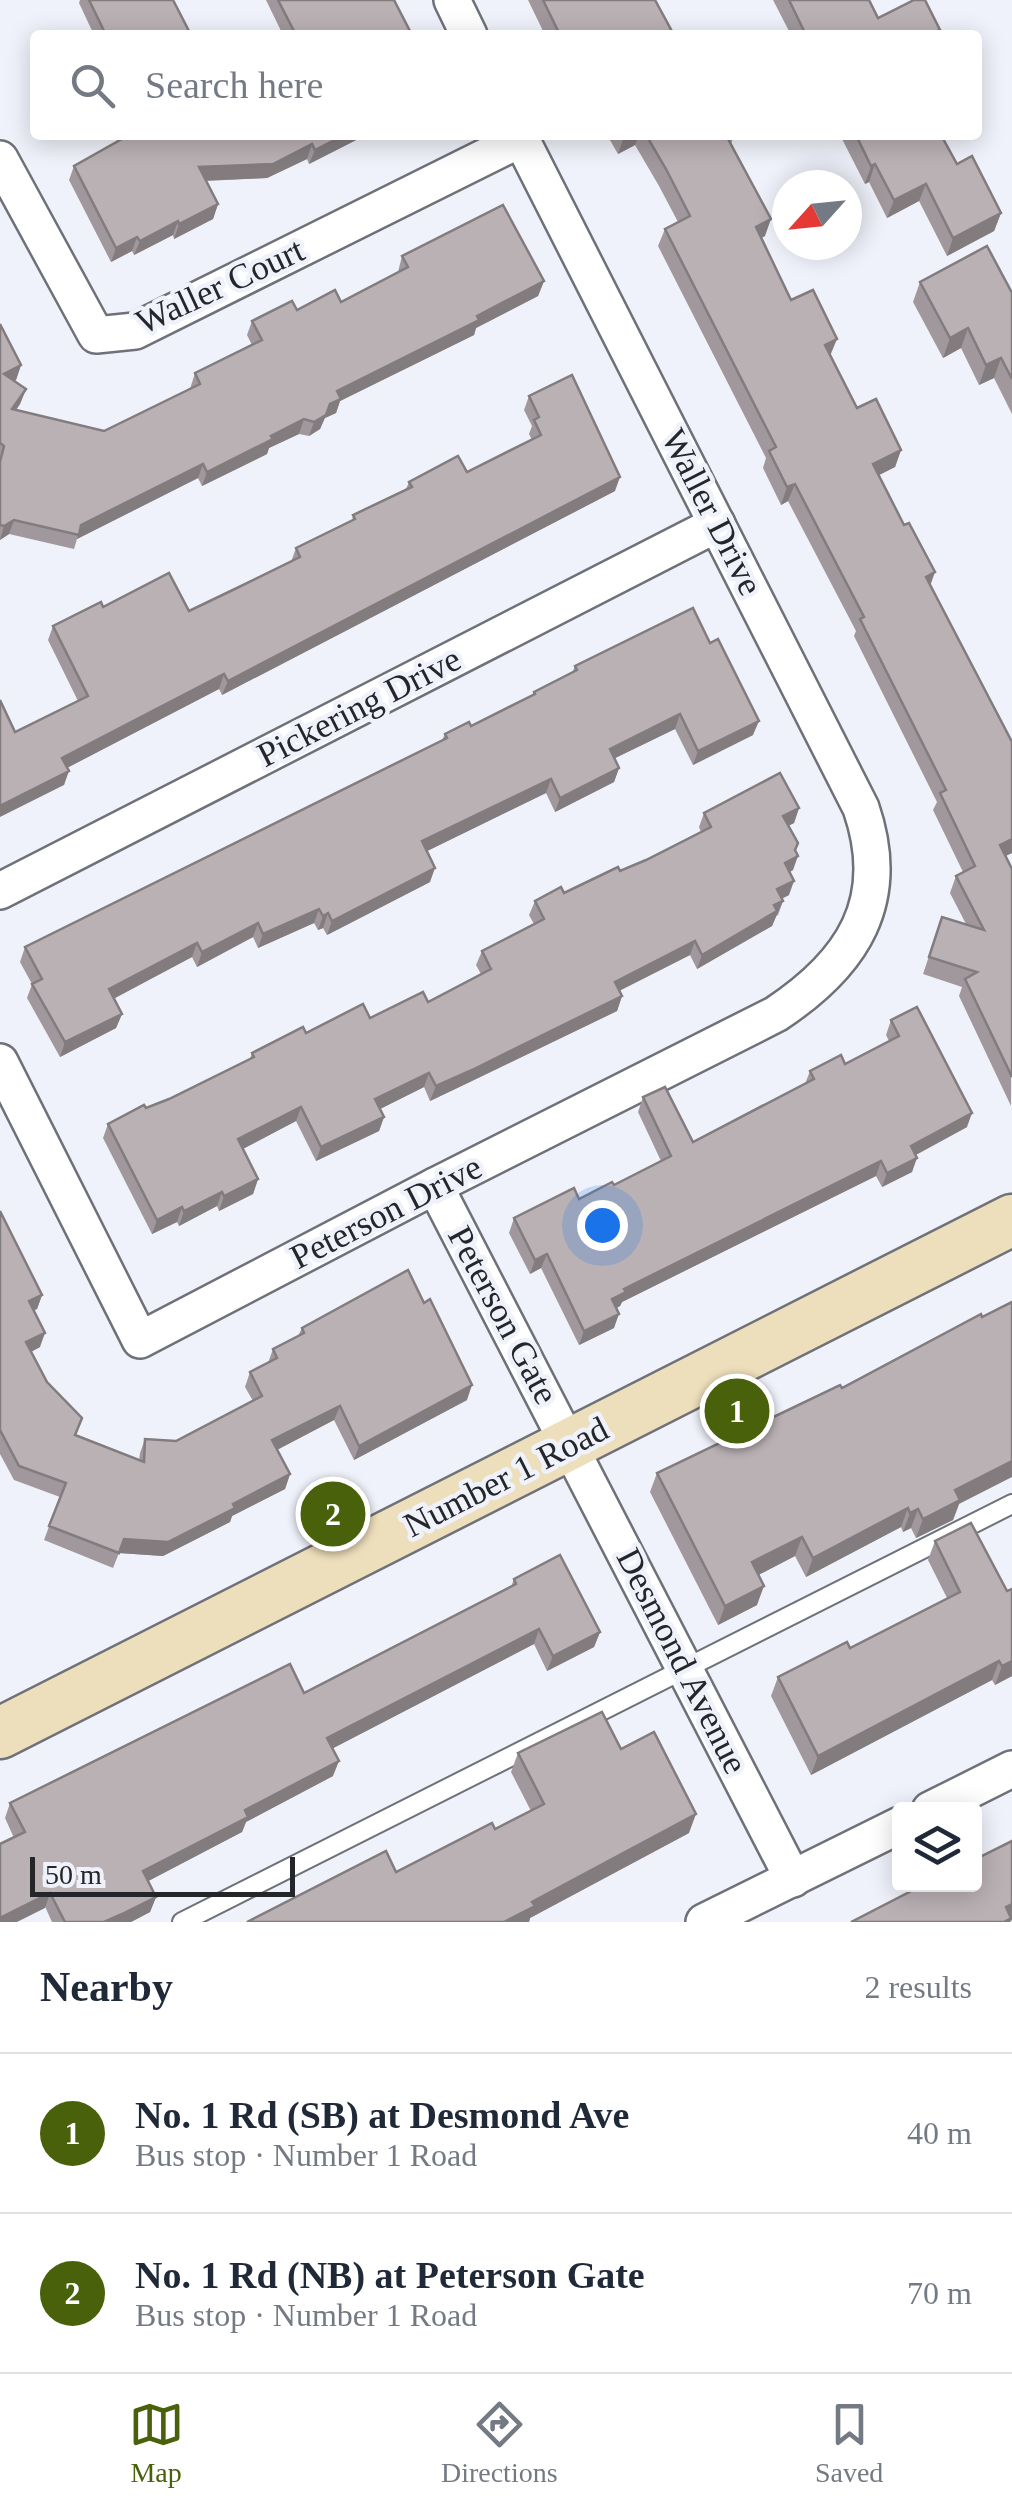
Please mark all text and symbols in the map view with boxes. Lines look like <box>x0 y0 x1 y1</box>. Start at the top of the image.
search box <box>30 30 982 140</box>
icon: search <box>65 58 120 113</box>
text: Search here <box>145 64 323 106</box>
north arrow <box>772 170 862 260</box>
street label: Waller Court <box>130 230 310 342</box>
street label: Waller Drive <box>654 423 770 601</box>
street label: Pickering Drive <box>251 639 467 775</box>
street label: Peterson Drive <box>284 1147 488 1277</box>
your location <box>577 1200 628 1251</box>
street label: Peterson Gate <box>440 1220 566 1410</box>
pin: 1 <box>704 1374 770 1448</box>
street label: Number 1 Road <box>398 1409 615 1545</box>
pin: 2 <box>300 1476 366 1552</box>
street label: Desmond Avenue <box>609 1542 755 1780</box>
map controls <box>892 1802 982 1892</box>
button: layers <box>892 1802 982 1892</box>
scale bar <box>30 1852 295 1896</box>
text: 50 m <box>45 1859 102 1890</box>
text: Nearby <box>40 1964 173 2010</box>
text: 2 results <box>864 1969 972 2005</box>
text: No. 1 Rd (SB) at Desmond Ave <box>135 2094 629 2136</box>
text: 1 <box>65 2115 81 2151</box>
text: 40 m <box>907 2115 972 2151</box>
text: Bus stop · Number 1 Road <box>135 2137 477 2173</box>
text: No. 1 Rd (NB) at Peterson Gate <box>135 2254 645 2296</box>
text: 2 <box>65 2275 81 2311</box>
text: 70 m <box>907 2275 972 2311</box>
text: Bus stop · Number 1 Road <box>135 2297 477 2333</box>
tab: Map <box>129 2397 184 2489</box>
tab: Directions <box>441 2397 558 2489</box>
tab: Saved <box>815 2397 883 2489</box>

